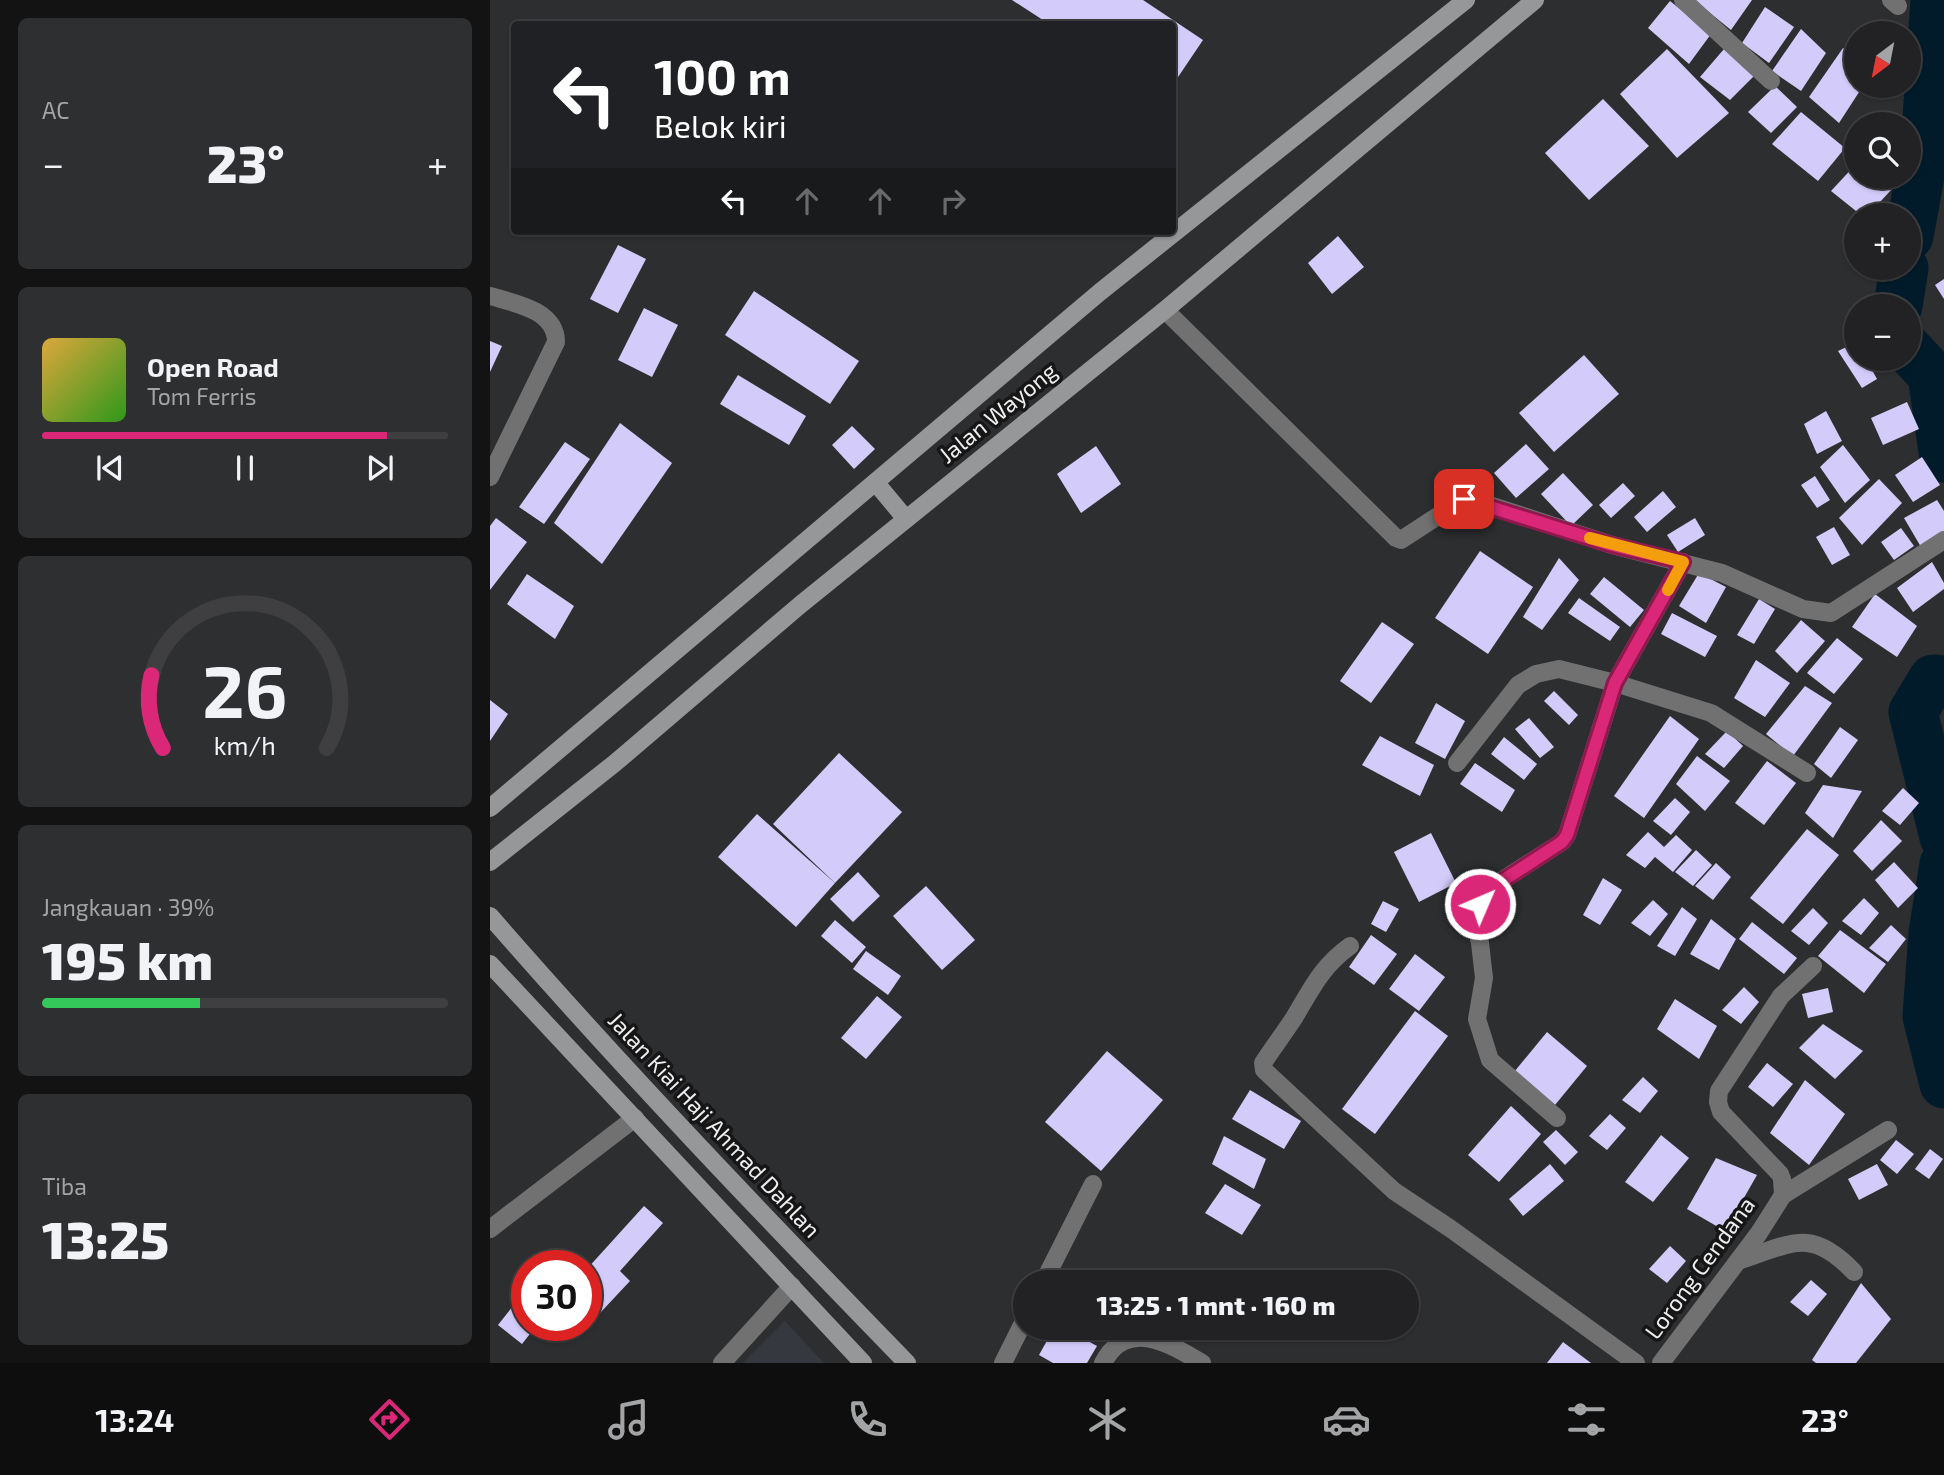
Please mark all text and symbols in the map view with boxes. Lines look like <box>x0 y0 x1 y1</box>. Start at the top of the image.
north arrow <box>1844 21 1922 98</box>
map controls <box>1844 21 1921 371</box>
text: 100 m <box>654 46 791 105</box>
icon: left <box>539 49 630 140</box>
text: AC <box>42 96 69 124</box>
text: Belok kiri <box>654 106 787 144</box>
button: search <box>1844 112 1921 189</box>
text: 23° <box>207 131 285 193</box>
text: − <box>42 140 64 186</box>
text: + <box>427 140 448 186</box>
icon: left <box>715 182 753 220</box>
icon: ahead <box>788 182 826 220</box>
icon: ahead <box>861 182 899 220</box>
icon: right <box>934 182 972 220</box>
button: + <box>1844 203 1921 280</box>
button: − <box>1844 294 1921 371</box>
text: Open Road <box>147 351 279 382</box>
street label: Jalan Wayong <box>933 356 1062 468</box>
text: Tom Ferris <box>147 382 256 410</box>
icon: previous <box>91 449 129 487</box>
icon: pause <box>226 449 264 487</box>
icon: next <box>361 449 399 487</box>
pin <box>1434 469 1494 529</box>
icon: arrive <box>1445 480 1483 518</box>
text: 26 <box>202 645 288 733</box>
text: km/h <box>214 729 276 759</box>
position arrow <box>1443 867 1517 941</box>
text: Jangkauan · 39% <box>42 893 214 921</box>
text: 195 km <box>42 928 213 990</box>
street label: Jalan Kiai Haji Ahmad Dahlan <box>603 1006 827 1243</box>
text: Tiba <box>42 1172 87 1200</box>
street label: Lorong Cendana <box>1638 1191 1760 1344</box>
text: 13:25 <box>42 1207 169 1269</box>
speed limit sign: 30 <box>511 1250 602 1341</box>
text: 13:25 · 1 mnt · 160 m <box>1097 1289 1335 1320</box>
icon: directions <box>365 1395 414 1444</box>
icon: music <box>604 1395 653 1444</box>
icon: phone <box>843 1395 892 1444</box>
icon: climate <box>1083 1395 1132 1444</box>
icon: car <box>1322 1395 1371 1444</box>
icon: filters <box>1562 1395 1611 1444</box>
text: 13:24 <box>95 1400 174 1438</box>
text: 23° <box>1801 1400 1849 1438</box>

